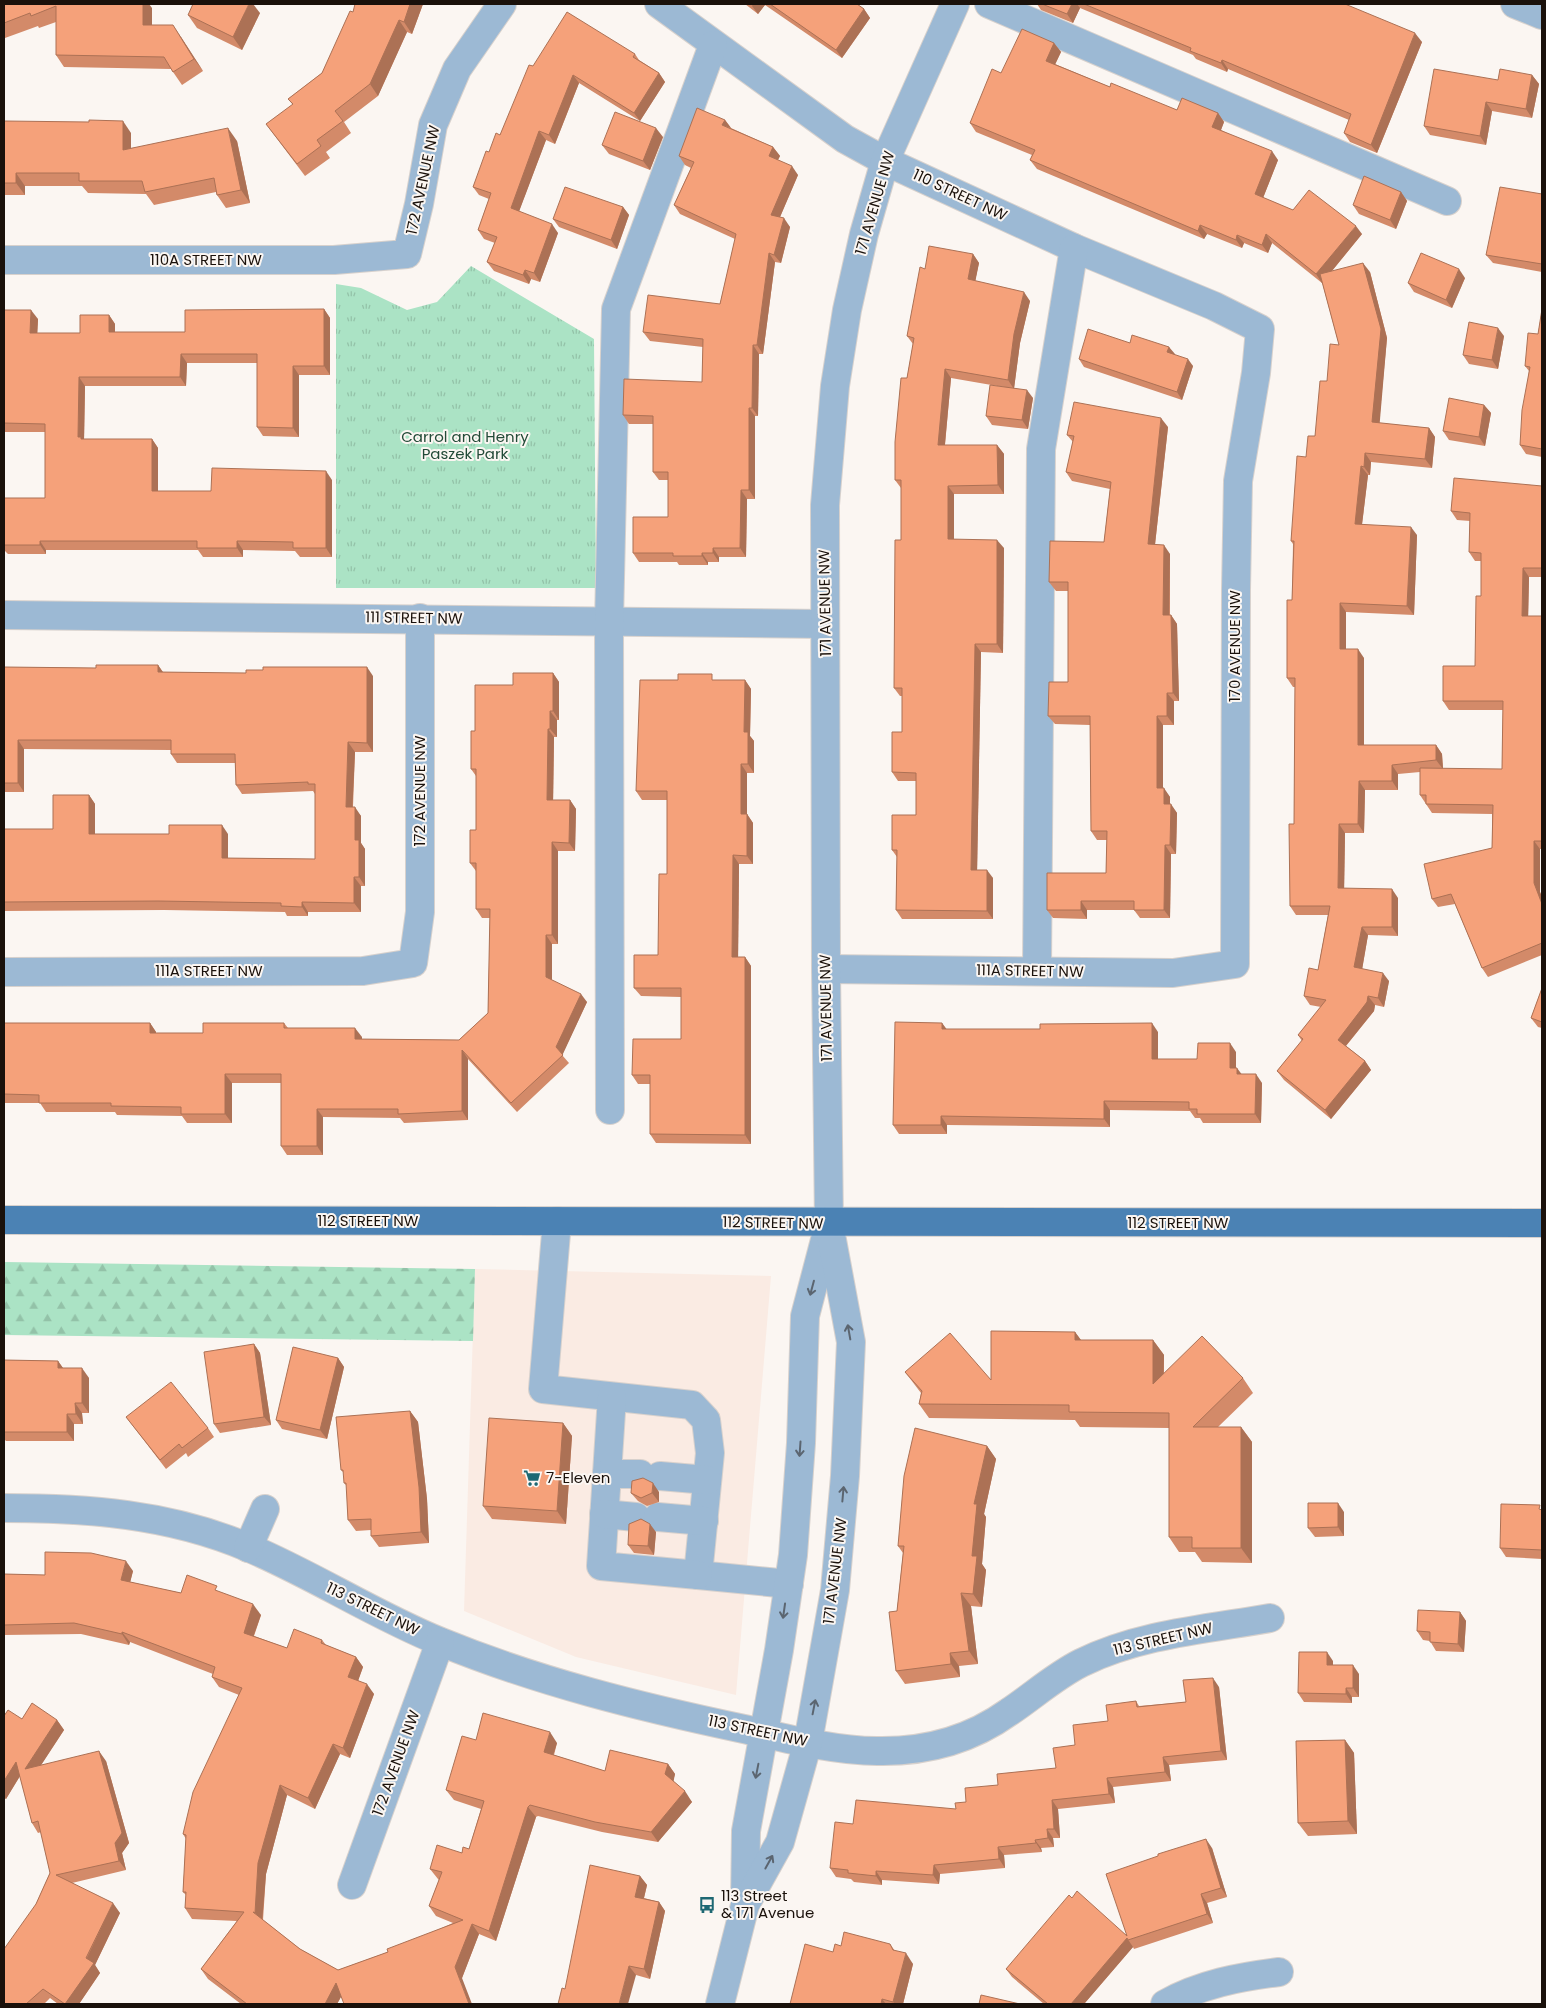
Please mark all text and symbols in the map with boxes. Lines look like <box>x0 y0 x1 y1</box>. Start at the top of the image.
street label: 172 AVENUE NW <box>401 123 444 236</box>
street label: 171 AVENUE NW <box>850 148 899 257</box>
street label: 110 STREET NW <box>910 164 1011 226</box>
street label: 110A STREET NW <box>150 249 262 270</box>
park label: Carrol and Henry Paszek Park <box>401 426 529 464</box>
street label: 171 AVENUE NW <box>813 549 836 657</box>
street label: 170 AVENUE NW <box>1224 590 1245 702</box>
street label: 111 STREET NW <box>365 606 463 629</box>
street label: 172 AVENUE NW <box>409 735 430 847</box>
street label: 171 AVENUE NW <box>814 954 837 1062</box>
street label: 111A STREET NW <box>976 959 1084 982</box>
street label: 111A STREET NW <box>155 960 263 981</box>
street label: 112 STREET NW <box>318 1210 419 1231</box>
street label: 112 STREET NW <box>722 1211 824 1234</box>
street label: 112 STREET NW <box>1128 1212 1229 1233</box>
one-way arrow <box>807 1279 816 1295</box>
one-way arrow <box>843 1324 853 1340</box>
one-way arrow <box>796 1441 805 1457</box>
place label: 7-Eleven <box>546 1467 610 1488</box>
supermarket icon: 7-Eleven <box>522 1468 542 1488</box>
one-way arrow <box>838 1486 848 1502</box>
street label: 171 AVENUE NW <box>818 1516 852 1625</box>
street label: 113 STREET NW <box>323 1577 424 1640</box>
one-way arrow <box>779 1603 789 1619</box>
street label: 113 STREET NW <box>1111 1617 1215 1660</box>
one-way arrow <box>810 1699 820 1715</box>
street label: 172 AVENUE NW <box>367 1707 425 1819</box>
street label: 113 STREET NW <box>706 1710 810 1751</box>
one-way arrow <box>752 1763 761 1779</box>
one-way arrow <box>764 1856 774 1870</box>
place label: 113 Street & 171 Avenue <box>721 1885 814 1923</box>
bus stop icon: 113 Street & 171 Avenue <box>697 1895 717 1915</box>

